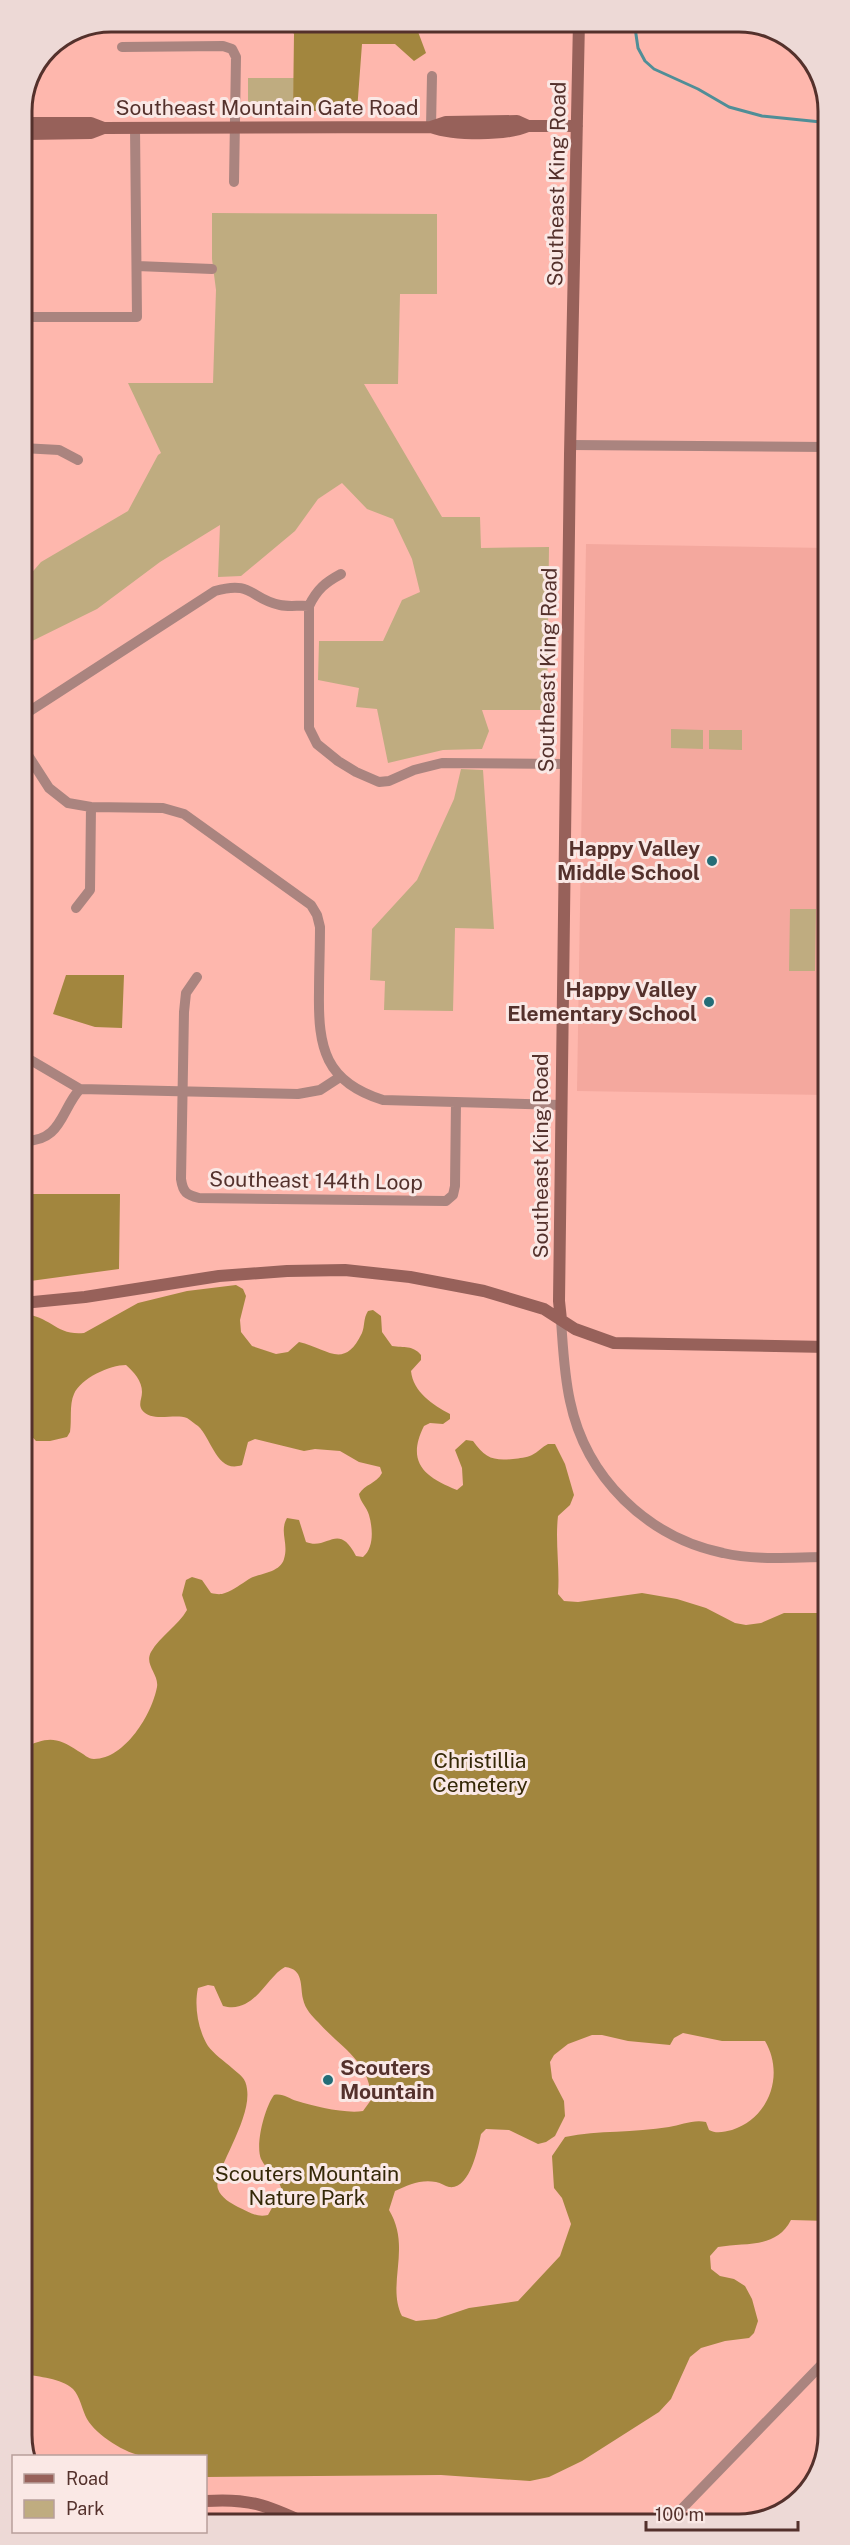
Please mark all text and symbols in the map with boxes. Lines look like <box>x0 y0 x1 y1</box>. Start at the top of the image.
street label: Southeast King Road <box>542 81 571 287</box>
street label: Southeast Mountain Gate Road <box>116 95 418 120</box>
street label: Southeast King Road <box>533 567 562 773</box>
place label: Happy Valley Middle School <box>557 836 700 885</box>
marker: Happy Valley Middle School <box>705 854 719 868</box>
place label: Happy Valley Elementary School <box>507 977 697 1026</box>
marker: Happy Valley Elementary School <box>702 995 716 1009</box>
street label: Southeast King Road <box>528 1054 553 1258</box>
street label: Southeast 144th Loop <box>209 1166 423 1195</box>
park label: Christillia Cemetery <box>432 1748 528 1797</box>
place label: Scouters Mountain <box>340 2055 434 2104</box>
marker: Scouters Mountain <box>321 2073 335 2087</box>
park label: Scouters Mountain Nature Park <box>215 2161 399 2210</box>
legend <box>12 2455 207 2533</box>
text: Road <box>66 2468 109 2489</box>
scale bar <box>646 2494 798 2532</box>
text: Park <box>66 2498 104 2519</box>
text: 100 m <box>655 2504 704 2525</box>

